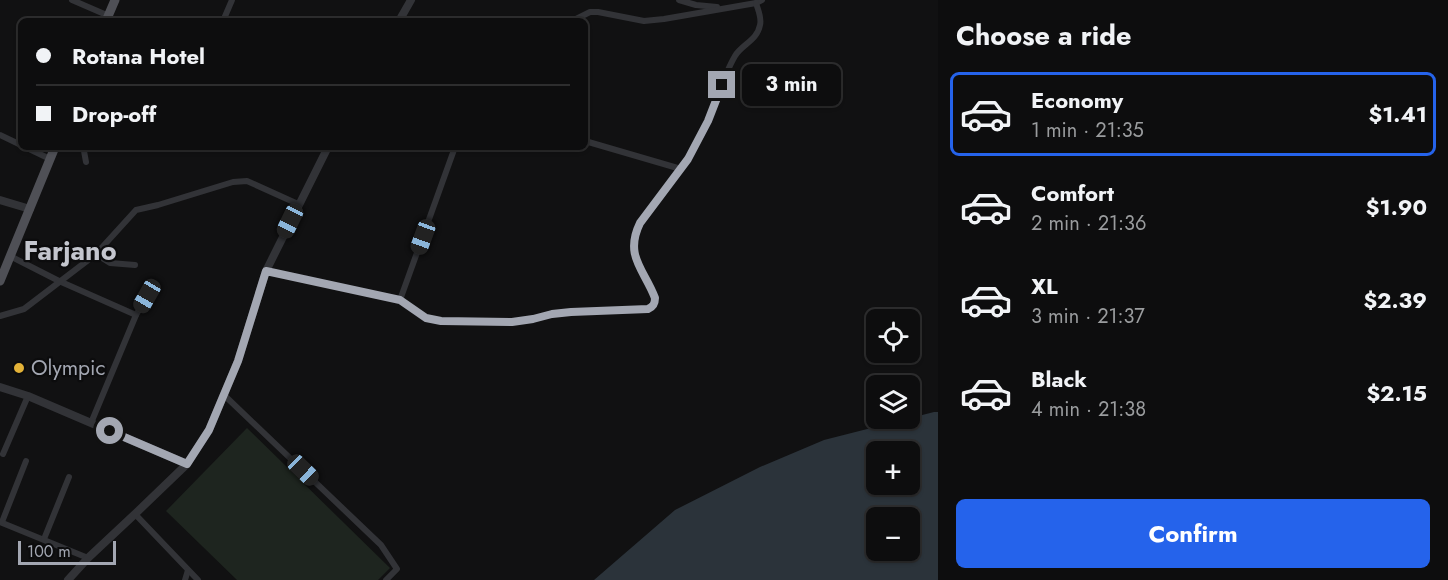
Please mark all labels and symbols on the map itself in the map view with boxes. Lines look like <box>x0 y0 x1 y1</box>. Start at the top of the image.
callout: 3 min <box>743 64 842 106</box>
route end <box>708 71 735 98</box>
car <box>274 201 306 241</box>
car <box>408 217 438 257</box>
district label: Farjano <box>23 231 117 270</box>
car <box>130 276 164 316</box>
place label: Olympic <box>31 353 106 383</box>
marker: Olympic <box>12 361 26 375</box>
route start <box>96 417 123 444</box>
car <box>284 451 322 489</box>
scale bar <box>18 538 116 566</box>

